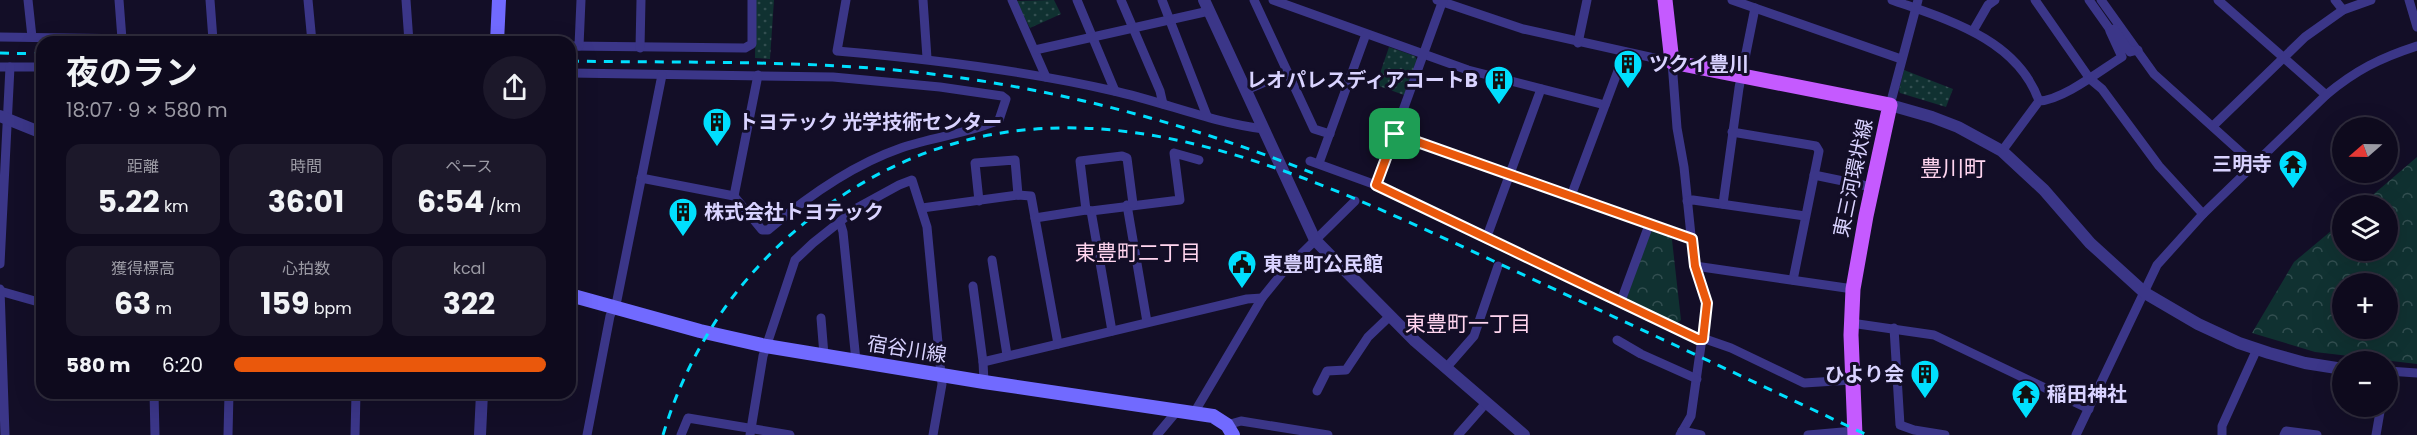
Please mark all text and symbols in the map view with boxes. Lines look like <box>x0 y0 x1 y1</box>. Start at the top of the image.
building icon: ツクイ豊川 <box>1612 48 1644 90</box>
text: 夜のラン <box>66 49 198 96</box>
place label: ツクイ豊川 <box>1649 50 1749 78</box>
button: share <box>483 56 546 119</box>
building icon: レオパレスディアコートB <box>1483 64 1515 106</box>
place label: レオパレスディアコートB <box>1246 66 1478 94</box>
text: 18:07 · 9 × 580 m <box>66 96 228 124</box>
building icon: トヨテック 光学技術センター <box>701 106 733 148</box>
place label: トヨテック 光学技術センター <box>738 108 1002 136</box>
pin <box>1369 108 1420 159</box>
street label: 東三河環状線 <box>1827 116 1879 240</box>
icon: arrive <box>1378 117 1411 150</box>
north arrow <box>2332 117 2398 183</box>
map controls <box>2332 117 2398 417</box>
temple icon: 三明寺 <box>2277 148 2309 190</box>
place label: 三明寺 <box>2212 150 2272 178</box>
district label: 豊川町 <box>1920 153 1986 184</box>
text: 距離 <box>127 155 159 178</box>
text: 時間 <box>290 155 322 178</box>
text: ペース <box>445 155 493 178</box>
text: 5.22 <box>97 180 160 223</box>
text: 36:01 <box>268 180 344 223</box>
text: 6:54 <box>417 180 484 223</box>
text: km <box>160 195 189 218</box>
text: /km <box>484 195 521 218</box>
button: layers <box>2332 195 2398 261</box>
building icon: 株式会社トヨテック <box>667 196 699 238</box>
place label: 株式会社トヨテック <box>704 198 884 226</box>
district label: 東豊町二丁目 <box>1075 238 1201 267</box>
public building icon: 東豊町公民館 <box>1226 248 1258 290</box>
place label: 東豊町公民館 <box>1263 250 1383 278</box>
text: 獲得標高 <box>111 257 175 280</box>
text: 心拍数 <box>282 257 330 280</box>
text: kcal <box>453 257 485 280</box>
button: + <box>2332 273 2398 339</box>
text: 63 <box>114 282 151 325</box>
text: 159 <box>260 282 309 325</box>
text: 322 <box>443 282 495 325</box>
text: m <box>151 297 172 320</box>
text: bpm <box>309 297 352 320</box>
district label: 東豊町一丁目 <box>1405 309 1531 338</box>
street label: 宿谷川線 <box>865 329 949 369</box>
text: 580 m <box>66 351 130 379</box>
text: 6:20 <box>162 351 203 379</box>
button: − <box>2332 351 2398 417</box>
building icon: ひより会 <box>1909 358 1941 400</box>
place label: ひより会 <box>1824 360 1904 388</box>
temple icon: 稲田神社 <box>2010 378 2042 420</box>
place label: 稲田神社 <box>2047 380 2127 408</box>

